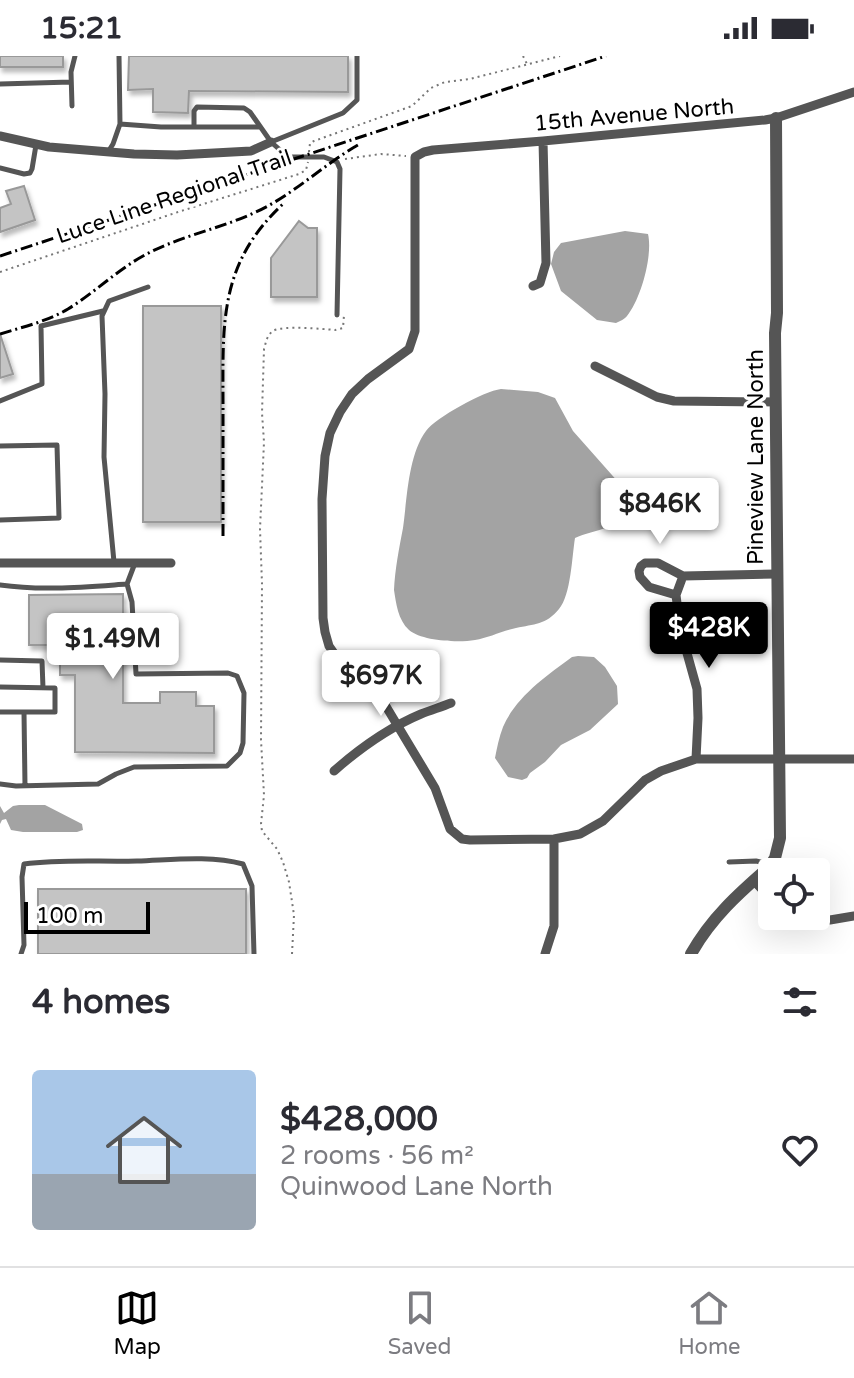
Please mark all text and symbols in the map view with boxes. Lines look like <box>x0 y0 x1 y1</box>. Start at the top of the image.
text: 15:21 <box>40 10 123 47</box>
street label: 15th Avenue North <box>533 93 735 137</box>
street label: Luce Line Regional Trail <box>53 144 295 250</box>
street label: Pineview Lane North <box>743 349 769 565</box>
pin: $846K <box>604 478 716 546</box>
text: $846K <box>619 488 701 519</box>
pin: $428K <box>653 602 765 670</box>
text: $428K <box>668 612 750 643</box>
pin: $1.49M <box>48 613 178 681</box>
text: $1.49M <box>65 623 161 654</box>
pin: $697K <box>325 650 437 718</box>
text: $697K <box>340 660 422 691</box>
map controls <box>758 858 830 930</box>
button: locate <box>758 858 830 930</box>
scale bar <box>24 898 150 934</box>
text: 100 m <box>36 903 103 929</box>
icon: filters <box>778 980 822 1024</box>
text: 4 homes <box>32 982 170 1023</box>
text: $428,000 <box>280 1099 438 1140</box>
icon: home <box>96 1102 192 1198</box>
icon: heart <box>778 1128 822 1172</box>
text: 2 rooms · 56 m² <box>280 1140 474 1171</box>
text: Quinwood Lane North <box>280 1171 553 1202</box>
tab: Map <box>113 1286 161 1360</box>
tab: Saved <box>388 1286 451 1360</box>
tab: Home <box>678 1286 741 1360</box>

